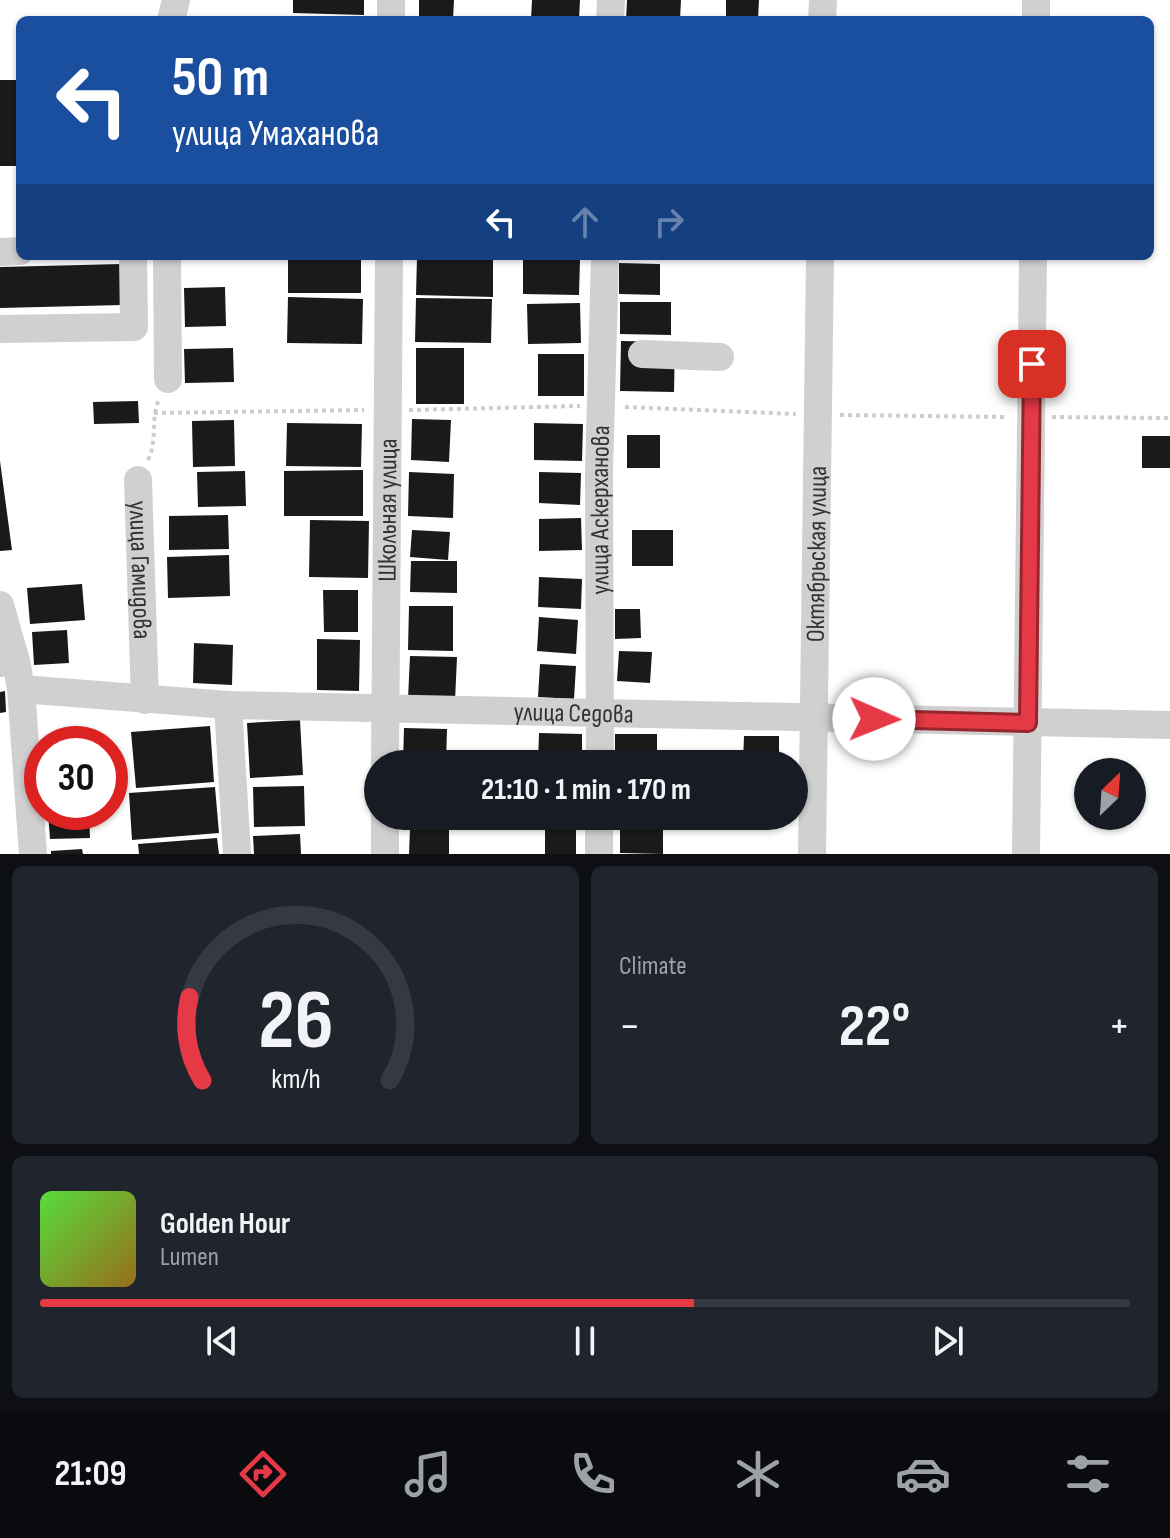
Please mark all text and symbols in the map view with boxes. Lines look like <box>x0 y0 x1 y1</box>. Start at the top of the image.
text: 50 m <box>172 45 269 112</box>
icon: left <box>40 48 144 152</box>
text: улица Умаханова <box>172 113 379 156</box>
icon: left <box>479 200 523 244</box>
icon: ahead <box>563 200 607 244</box>
icon: right <box>647 200 691 244</box>
pin <box>998 330 1066 398</box>
icon: arrive <box>1010 342 1054 386</box>
street label: улица Аскерханова <box>585 425 617 595</box>
street label: Школьная улица <box>372 438 405 582</box>
street label: Октябрьская улица <box>801 466 834 642</box>
street label: улица Гамидова <box>122 500 157 640</box>
position arrow <box>832 677 916 761</box>
street label: улица Седова <box>513 697 634 731</box>
speed limit sign: 30 <box>24 726 128 830</box>
north arrow <box>1074 758 1146 830</box>
map controls <box>1074 758 1146 830</box>
text: 21:10 · 1 min · 170 m <box>481 772 691 808</box>
text: Climate <box>619 951 687 982</box>
text: 26 <box>258 972 333 1072</box>
text: 22° <box>839 991 910 1063</box>
text: − <box>619 1000 641 1053</box>
text: + <box>1108 1000 1130 1053</box>
text: km/h <box>271 1062 320 1097</box>
text: Golden Hour <box>160 1206 290 1242</box>
text: Lumen <box>160 1242 219 1273</box>
icon: previous <box>200 1319 244 1363</box>
icon: pause <box>563 1319 607 1363</box>
icon: next <box>926 1319 970 1363</box>
icon: directions <box>235 1446 291 1502</box>
icon: music <box>400 1446 456 1502</box>
icon: phone <box>565 1446 621 1502</box>
icon: climate <box>730 1446 786 1502</box>
icon: car <box>895 1446 951 1502</box>
icon: filters <box>1060 1446 1116 1502</box>
text: 21:09 <box>54 1453 127 1496</box>

